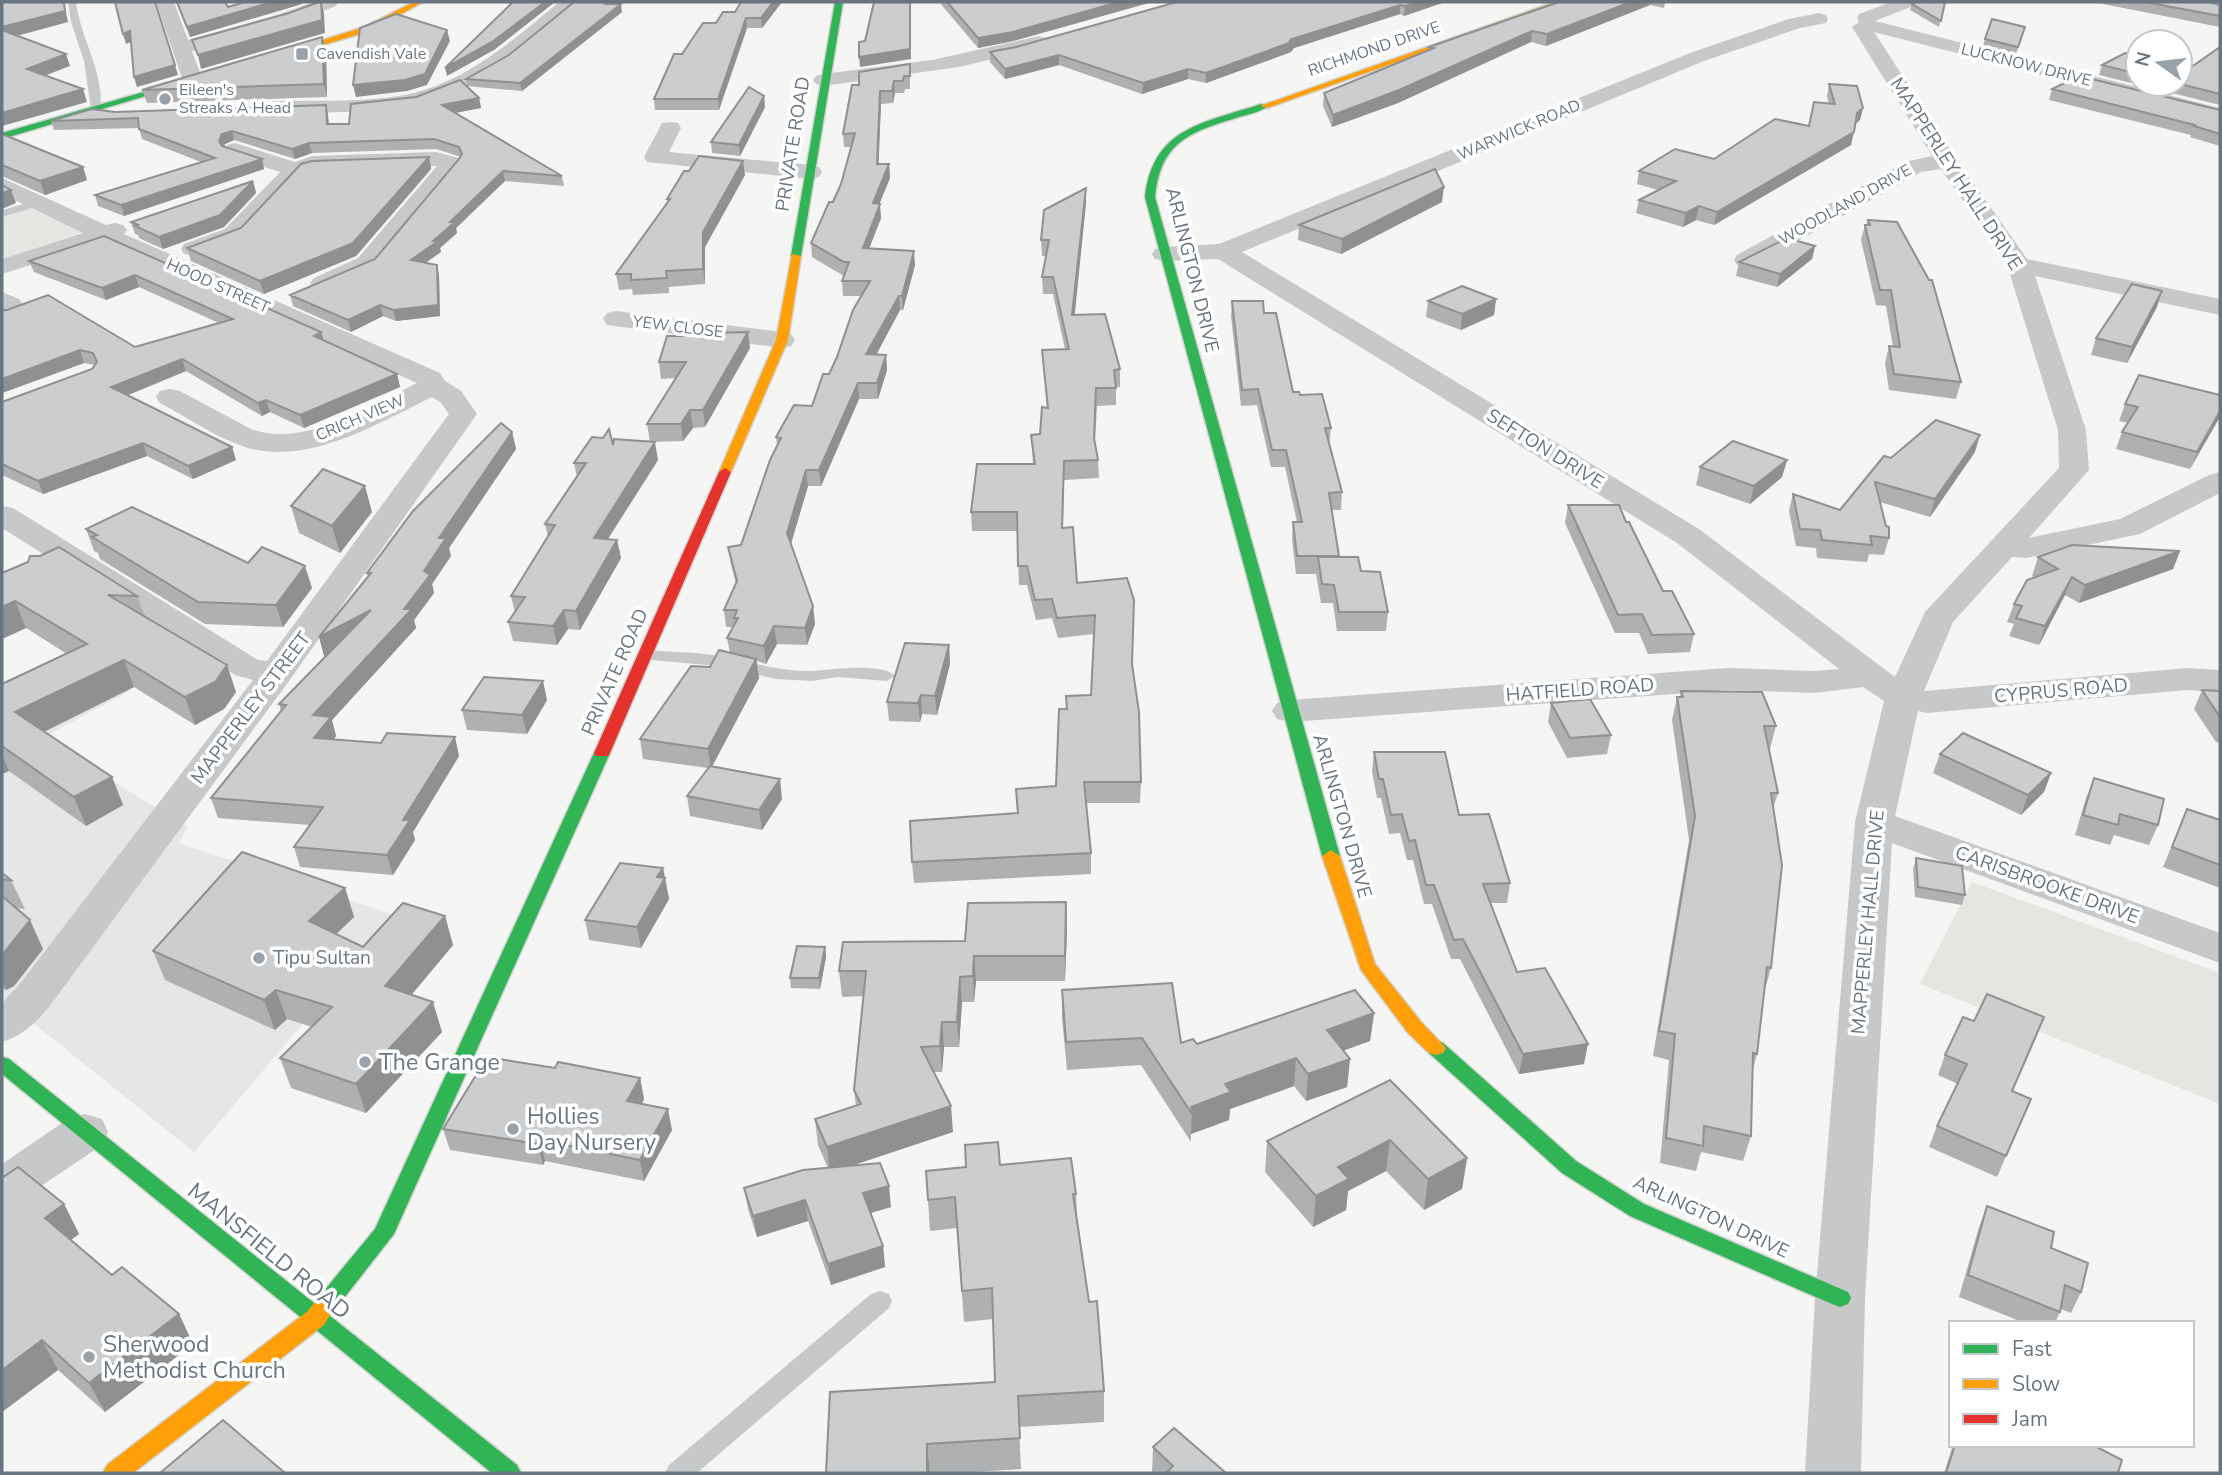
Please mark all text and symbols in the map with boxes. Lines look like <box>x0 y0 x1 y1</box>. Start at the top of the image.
street label: RICHMOND DRIVE <box>1305 16 1443 82</box>
north arrow <box>2124 28 2194 98</box>
street label: LUCKNOW DRIVE <box>1959 38 2093 92</box>
place label: Cavendish Vale <box>316 43 426 65</box>
marker: Cavendish Vale <box>294 46 310 62</box>
text: N <box>2129 49 2158 69</box>
street label: MAPPERLEY HALL DRIVE <box>1884 73 2028 275</box>
street label: PRIVATE ROAD <box>769 75 817 213</box>
place label: Eileen's Streaks A Head <box>179 79 291 119</box>
marker: Eileen's Streaks A Head <box>157 91 173 107</box>
street label: WARWICK ROAD <box>1454 94 1584 166</box>
street label: WOODLAND DRIVE <box>1775 159 1915 251</box>
street label: ARLINGTON DRIVE <box>1159 185 1225 355</box>
street label: HOOD STREET <box>163 253 273 319</box>
street label: YEW CLOSE <box>630 310 725 343</box>
street label: CRICH VIEW <box>312 389 408 447</box>
street label: SEFTON DRIVE <box>1482 403 1608 495</box>
street label: PRIVATE ROAD <box>575 604 655 740</box>
street label: MAPPERLEY STREET <box>185 626 317 789</box>
street label: HATFIELD ROAD <box>1505 672 1655 708</box>
street label: CYPRUS ROAD <box>1993 672 2129 710</box>
street label: ARLINGTON DRIVE <box>1306 731 1378 901</box>
street label: MAPPERLEY HALL DRIVE <box>1845 809 1891 1035</box>
street label: CARISBROOKE DRIVE <box>1951 840 2143 930</box>
place label: Tipu Sultan <box>273 945 371 971</box>
marker: Tipu Sultan <box>251 950 267 966</box>
place label: The Grange <box>379 1047 500 1078</box>
marker: The Grange <box>357 1054 373 1070</box>
place label: Hollies Day Nursery <box>527 1101 656 1158</box>
marker: Hollies Day Nursery <box>505 1121 521 1137</box>
street label: ARLINGTON DRIVE <box>1629 1169 1793 1265</box>
street label: MANSFIELD ROAD <box>181 1176 357 1326</box>
legend <box>1949 1321 2194 1447</box>
place label: Sherwood Methodist Church <box>103 1329 286 1386</box>
text: Fast <box>2012 1335 2052 1363</box>
marker: Sherwood Methodist Church <box>81 1349 97 1365</box>
text: Slow <box>2012 1370 2061 1398</box>
text: Jam <box>2011 1405 2048 1433</box>

